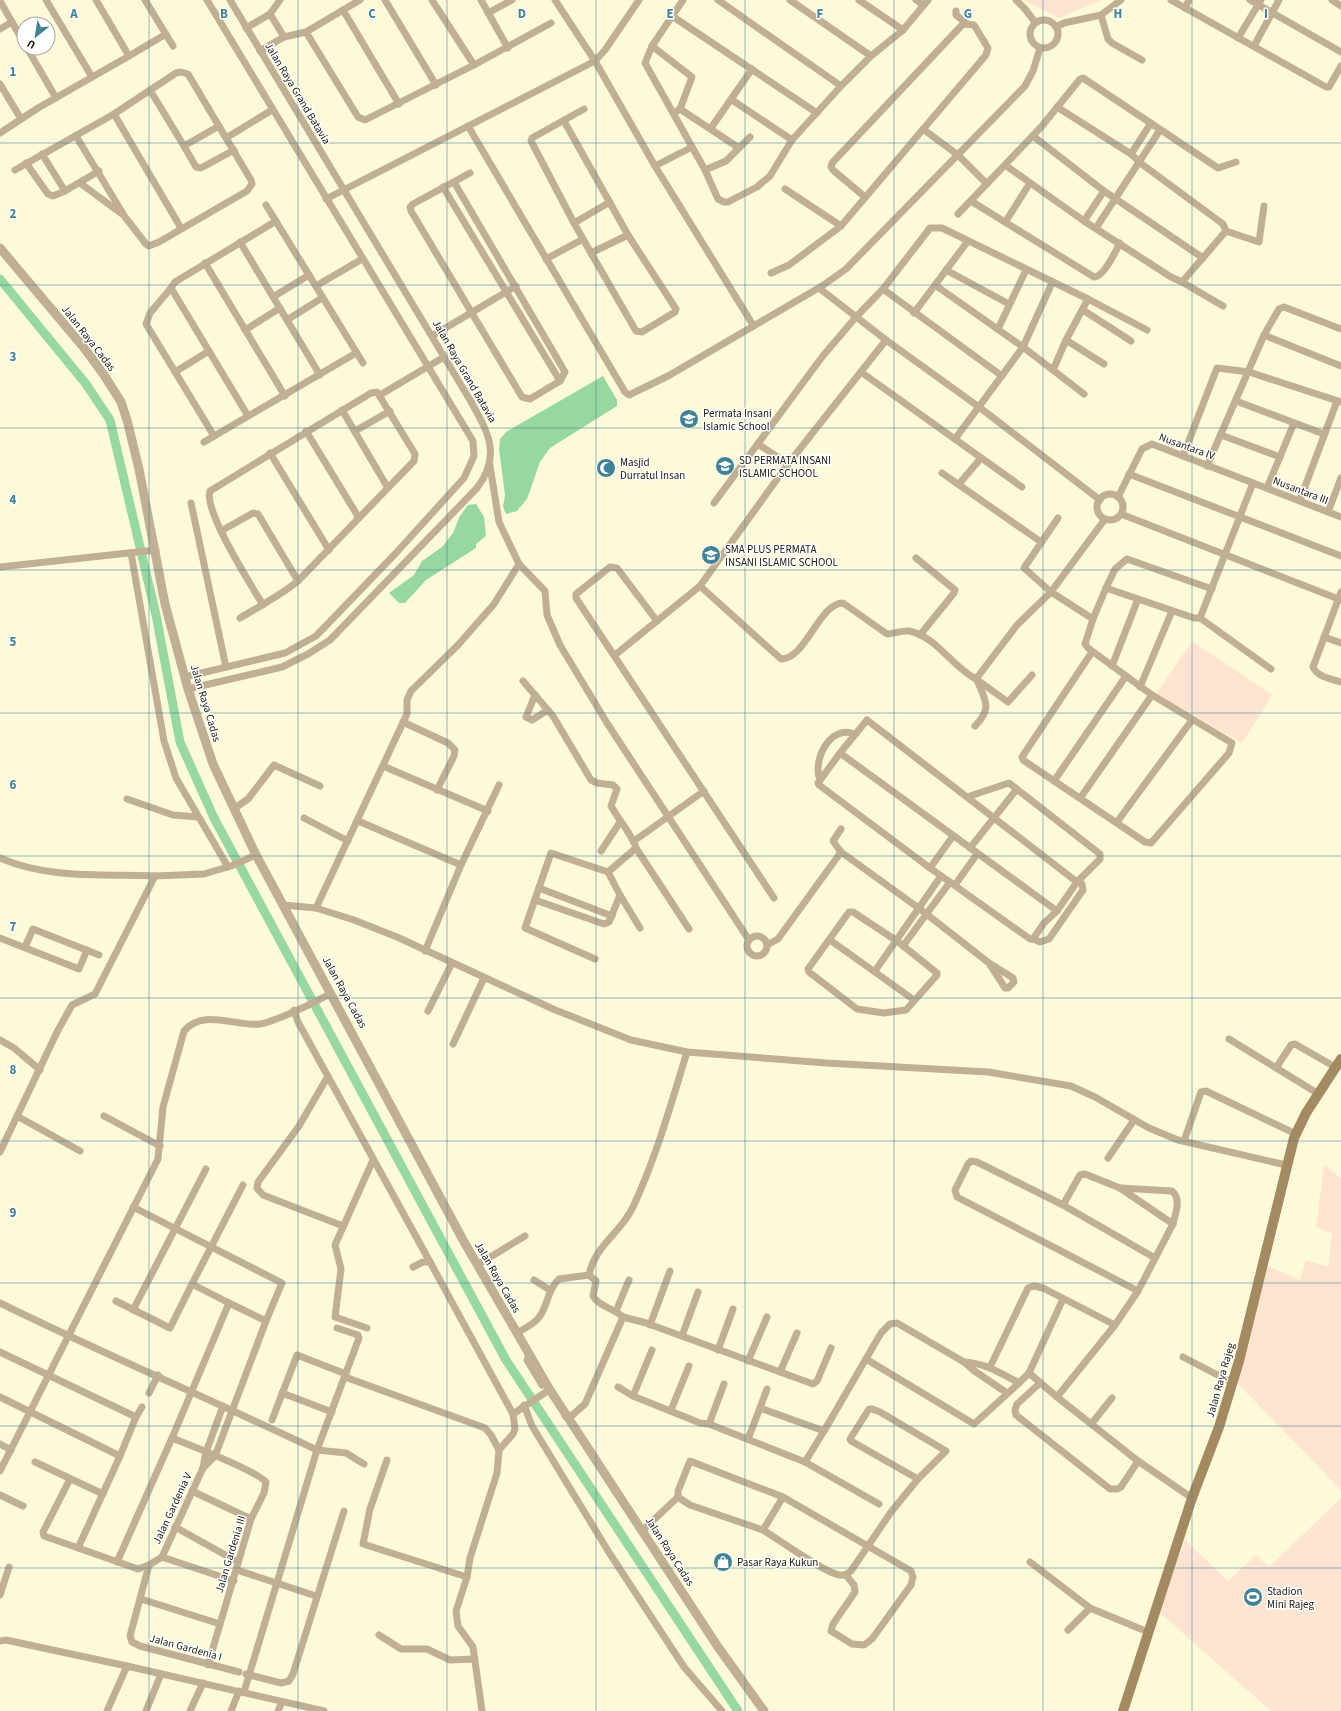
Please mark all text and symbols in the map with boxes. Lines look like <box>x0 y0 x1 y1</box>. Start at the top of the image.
text: A <box>69 5 78 23</box>
text: B <box>220 5 228 23</box>
text: C <box>368 5 376 23</box>
text: D <box>518 5 526 23</box>
text: E <box>666 5 674 23</box>
text: F <box>817 5 824 23</box>
text: G <box>964 5 972 23</box>
text: H <box>1114 5 1122 23</box>
text: I <box>1264 5 1268 23</box>
north arrow <box>16 16 56 56</box>
text: U <box>24 36 38 53</box>
street label: Jalan Raya Grand Batavia <box>261 40 334 147</box>
text: 1 <box>10 63 17 81</box>
text: 2 <box>10 205 17 223</box>
street label: Jalan Raya Cadas <box>58 302 119 375</box>
street label: Jalan Raya Grand Batavia <box>429 317 500 425</box>
text: 3 <box>10 348 17 366</box>
place label: Permata Insani Islamic School <box>703 406 772 434</box>
school or university icon: Permata Insani Islamic School <box>678 408 700 430</box>
street label: Nusantara IV <box>1157 429 1217 464</box>
place label: SD PERMATA INSANI ISLAMIC SCHOOL <box>739 453 831 481</box>
place label: Masjid Durratul Insan <box>620 455 685 483</box>
school or university icon: SD PERMATA INSANI ISLAMIC SCHOOL <box>714 455 736 477</box>
mosque icon: Masjid Durratul Insan <box>595 457 617 479</box>
street label: Nusantara III <box>1271 473 1331 508</box>
text: 4 <box>10 491 17 509</box>
place label: SMA PLUS PERMATA INSANI ISLAMIC SCHOOL <box>725 542 838 570</box>
school or university icon: SMA PLUS PERMATA INSANI ISLAMIC SCHOOL <box>700 544 722 566</box>
text: 5 <box>10 633 17 651</box>
street label: Jalan Raya Cadas <box>187 663 224 744</box>
text: 6 <box>10 776 17 794</box>
text: 7 <box>10 918 17 936</box>
street label: Jalan Raya Cadas <box>319 954 371 1031</box>
text: 8 <box>10 1061 17 1079</box>
text: 9 <box>10 1204 17 1222</box>
street label: Jalan Raya Cadas <box>471 1239 524 1316</box>
street label: Jalan Raya Rajeg <box>1203 1341 1238 1419</box>
street label: Jalan Gardenia V <box>149 1470 196 1546</box>
street label: Jalan Gardenia III <box>212 1514 249 1595</box>
street label: Jalan Raya Cadas <box>642 1514 698 1589</box>
shop icon: Pasar Raya Kukun <box>712 1551 734 1573</box>
place label: Pasar Raya Kukun <box>737 1555 818 1570</box>
place label: Stadion Mini Rajeg <box>1267 1584 1314 1612</box>
sports icon: Stadion Mini Rajeg <box>1242 1586 1264 1608</box>
street label: Jalan Gardenia I <box>148 1631 224 1664</box>

